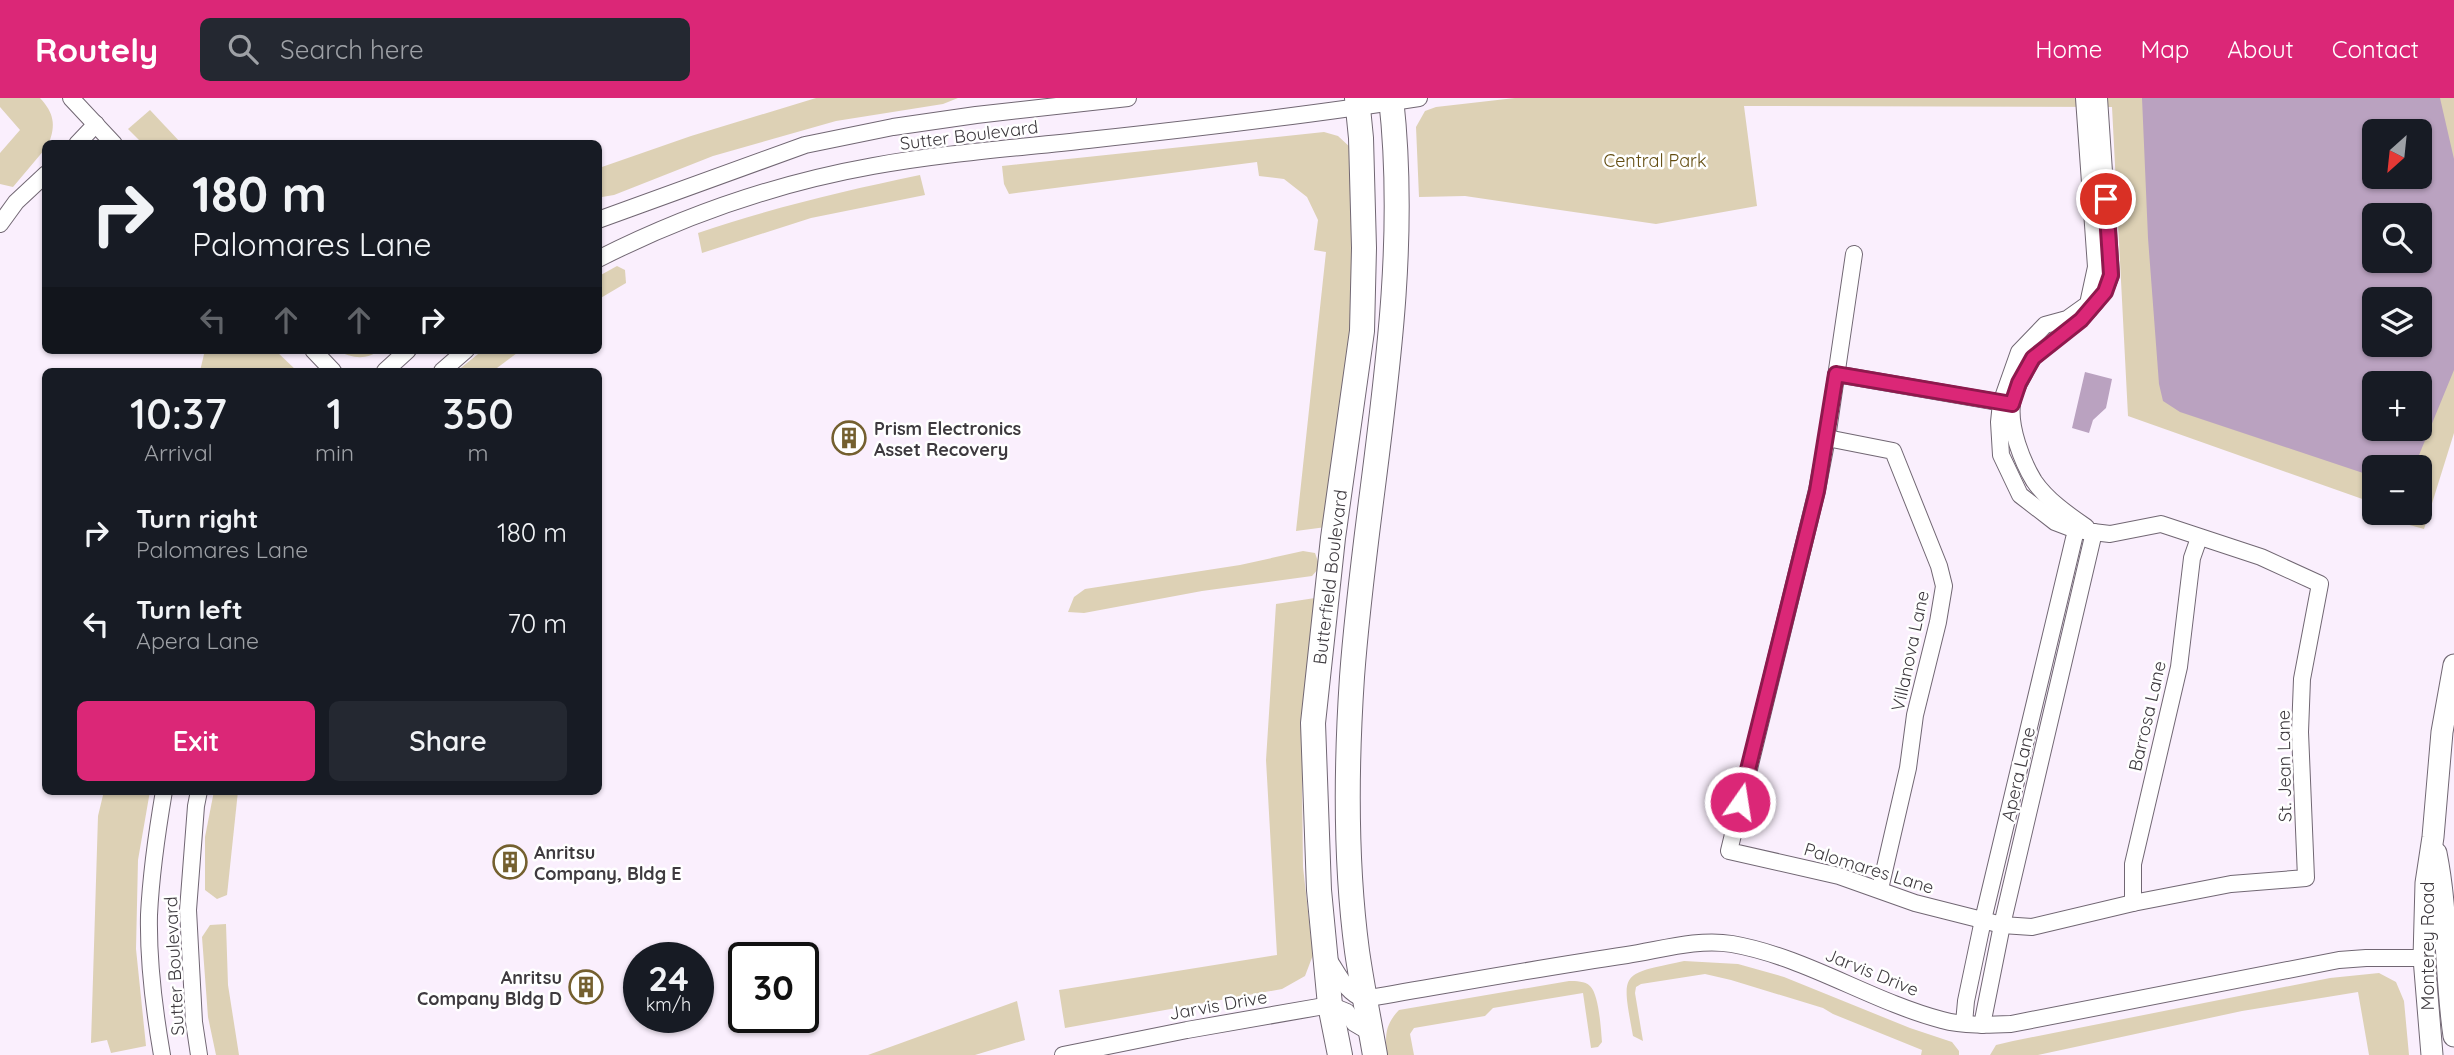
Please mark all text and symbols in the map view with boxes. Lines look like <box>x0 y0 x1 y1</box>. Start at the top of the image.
search box <box>200 18 690 81</box>
text: Routely <box>35 29 158 70</box>
icon: search <box>224 30 262 68</box>
text: Search here <box>280 33 424 66</box>
text: Home <box>2035 34 2102 64</box>
text: Map <box>2140 34 2189 64</box>
text: About <box>2227 34 2294 64</box>
text: Contact <box>2332 34 2419 64</box>
street label: Sutter Boulevard <box>899 115 1039 155</box>
north arrow <box>2362 119 2432 189</box>
map controls <box>2362 119 2432 525</box>
park label: Central Park <box>1603 149 1707 172</box>
text: 180 m <box>192 163 327 224</box>
icon: right <box>77 168 168 259</box>
pin <box>2076 169 2136 229</box>
icon: arrive <box>2087 180 2125 218</box>
button: search <box>2362 203 2432 273</box>
text: Palomares Lane <box>192 224 432 264</box>
button: layers <box>2362 287 2432 357</box>
icon: left <box>194 301 232 339</box>
icon: ahead <box>267 301 305 339</box>
icon: ahead <box>340 301 378 339</box>
icon: right <box>413 301 451 339</box>
button: + <box>2362 371 2432 441</box>
text: 10:37 <box>130 387 227 440</box>
text: 1 <box>326 387 343 440</box>
text: 350 <box>442 387 514 440</box>
place label: Prism Electronics Asset Recovery <box>874 417 1022 461</box>
building icon: Prism Electronics Asset Recovery <box>830 419 868 457</box>
text: Arrival <box>144 438 213 467</box>
text: min <box>315 438 354 467</box>
text: m <box>468 438 489 467</box>
button: − <box>2362 455 2432 525</box>
street label: Butterfield Boulevard <box>1308 488 1352 666</box>
text: Turn right <box>136 502 258 535</box>
icon: right <box>77 514 115 552</box>
text: 180 m <box>497 516 567 549</box>
text: Palomares Lane <box>136 535 308 564</box>
street label: Villanova Lane <box>1886 589 1934 713</box>
text: Turn left <box>136 593 243 626</box>
icon: left <box>77 605 115 643</box>
text: 70 m <box>507 607 567 640</box>
text: Apera Lane <box>136 626 259 655</box>
street label: Barrosa Lane <box>2123 659 2171 773</box>
button: Exit <box>77 701 315 781</box>
button: Share <box>329 701 567 781</box>
street label: St. Jean Lane <box>2272 710 2296 822</box>
street label: Apera Lane <box>1996 724 2040 824</box>
position arrow <box>1703 765 1777 839</box>
street label: Palomares Lane <box>1801 837 1937 899</box>
place label: Anritsu Company, Bldg E <box>534 841 681 885</box>
building icon: Anritsu Company, Bldg E <box>491 843 529 881</box>
street label: Monterey Road <box>2416 882 2439 1010</box>
street label: Sutter Boulevard <box>159 896 189 1036</box>
speed limit sign: 30 <box>728 942 819 1033</box>
street label: Jarvis Drive <box>1822 943 1922 1001</box>
text: 24 <box>648 956 689 1000</box>
place label: Anritsu Company Bldg D <box>417 966 562 1010</box>
building icon: Anritsu Company Bldg D <box>567 968 605 1006</box>
street label: Jarvis Drive <box>1167 985 1269 1025</box>
text: km/h <box>646 993 691 1016</box>

